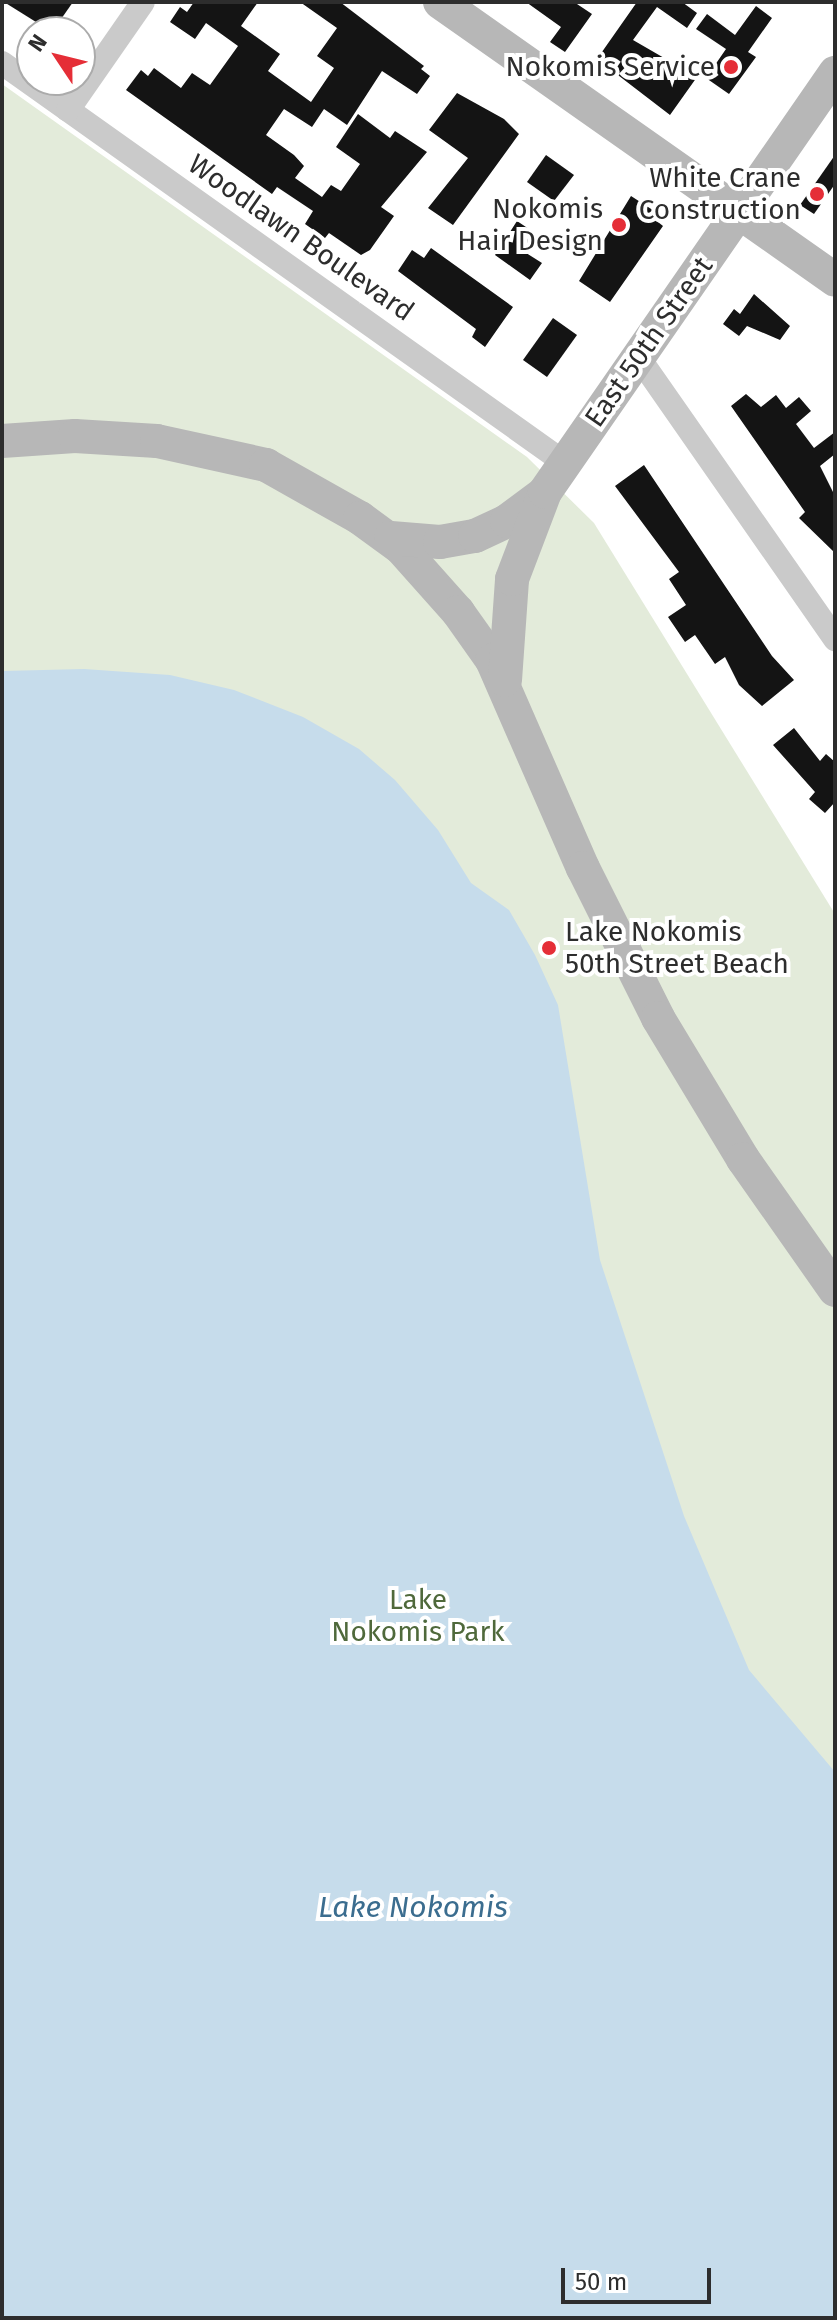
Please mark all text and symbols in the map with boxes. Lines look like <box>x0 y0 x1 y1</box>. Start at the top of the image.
north arrow <box>16 16 96 96</box>
text: N <box>22 29 53 57</box>
place label: Nokomis Service <box>506 50 715 84</box>
marker: Nokomis Service <box>722 58 740 76</box>
street label: Woodlawn Boulevard <box>182 148 420 328</box>
place label: White Crane Construction <box>639 161 801 227</box>
marker: White Crane Construction <box>808 185 826 203</box>
place label: Nokomis Hair Design <box>457 192 603 258</box>
marker: Nokomis Hair Design <box>610 216 628 234</box>
street label: East 50th Street <box>578 251 720 433</box>
place label: Lake Nokomis 50th Street Beach <box>565 915 789 981</box>
marker: Lake Nokomis 50th Street Beach <box>540 939 558 957</box>
park label: Lake Nokomis Park <box>331 1583 505 1649</box>
water label: Lake Nokomis <box>318 1889 508 1925</box>
scale bar <box>565 2252 715 2302</box>
text: 50 m <box>575 2268 627 2296</box>

